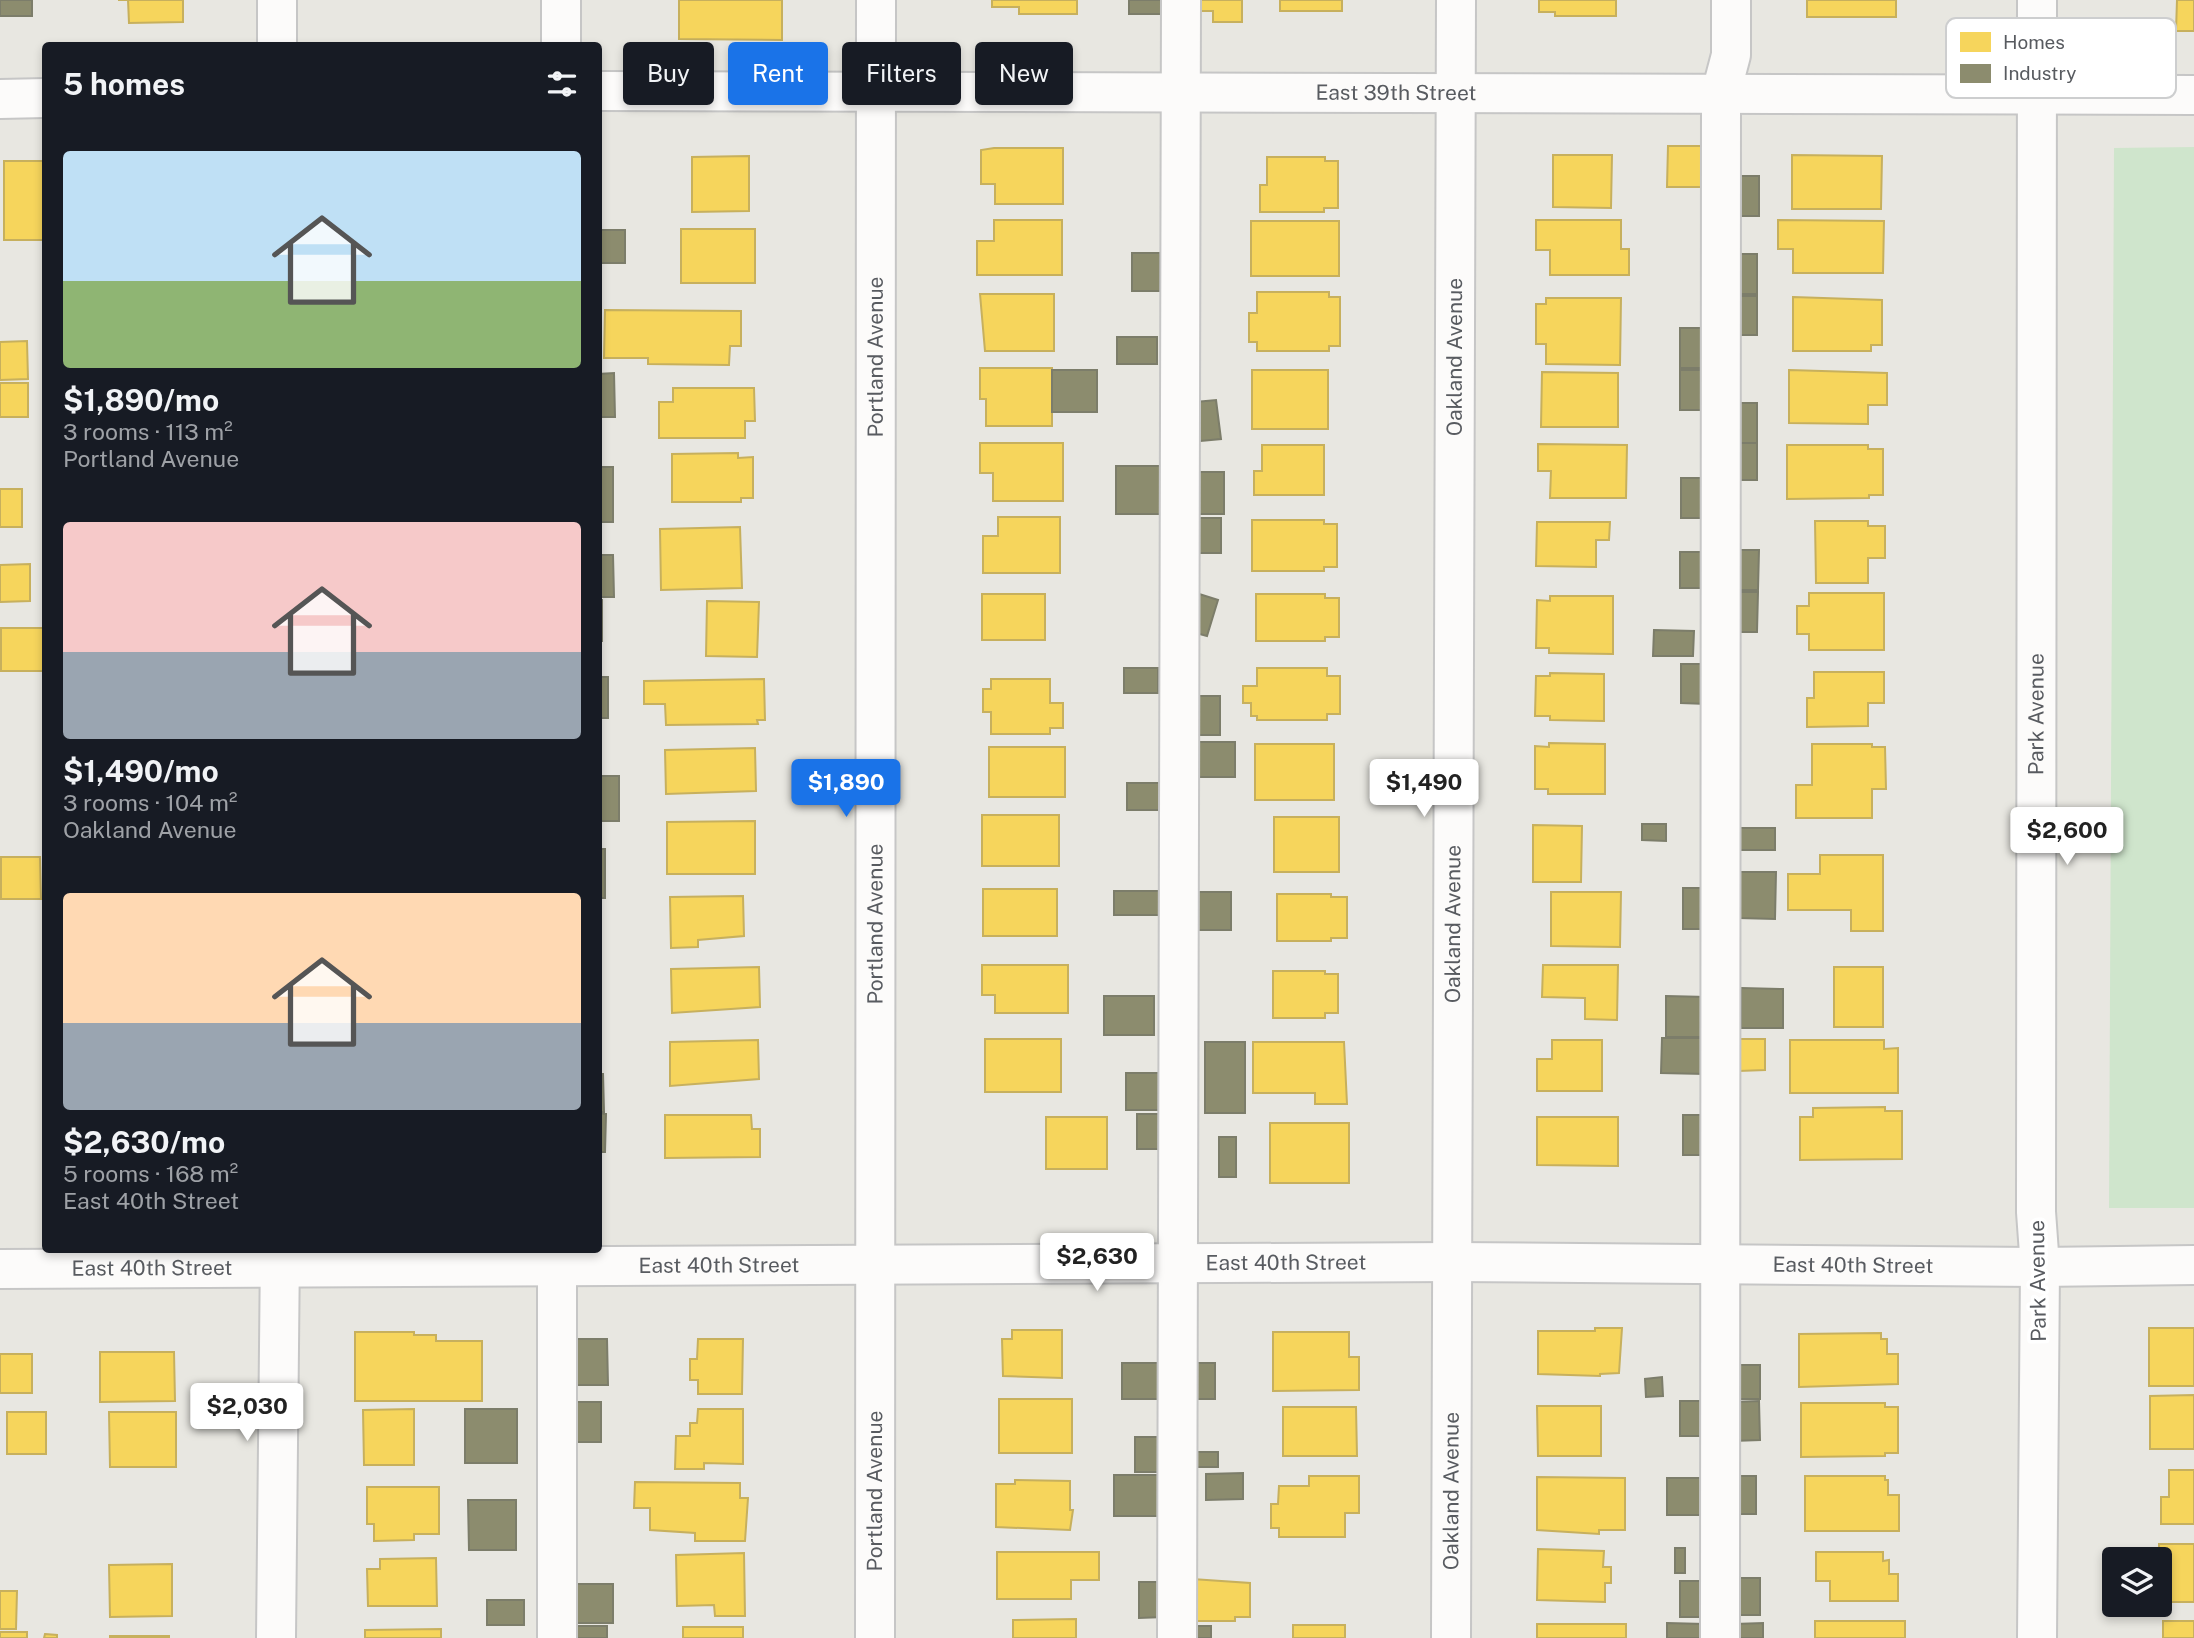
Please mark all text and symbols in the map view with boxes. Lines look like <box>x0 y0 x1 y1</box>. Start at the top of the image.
legend <box>1946 18 2176 98</box>
text: Homes <box>2003 31 2065 53</box>
chip: Buy <box>623 42 714 105</box>
chip: Rent <box>728 42 828 105</box>
chip: Filters <box>842 42 961 105</box>
chip: New <box>975 42 1073 105</box>
text: Industry <box>2003 62 2076 84</box>
icon: filters <box>543 65 581 103</box>
text: 5 homes <box>63 66 185 102</box>
street label: East 39th Street <box>1315 80 1477 105</box>
icon: home <box>259 197 385 323</box>
street label: Portland Avenue <box>863 276 888 438</box>
street label: Oakland Avenue <box>1442 278 1467 436</box>
text: $1,890/mo <box>63 382 219 418</box>
text: 3 rooms · 113 m² <box>63 418 233 445</box>
text: Portland Avenue <box>63 445 239 472</box>
icon: home <box>259 568 385 694</box>
street label: Park Avenue <box>2023 653 2048 775</box>
text: $1,490/mo <box>63 753 219 789</box>
pin: $1,890 <box>789 760 903 819</box>
pin: $1,490 <box>1367 760 1481 819</box>
text: $1,890 <box>807 768 885 795</box>
text: $1,490 <box>1386 768 1462 795</box>
text: 3 rooms · 104 m² <box>63 789 237 816</box>
pin: $2,600 <box>2010 808 2124 867</box>
text: Oakland Avenue <box>63 816 236 843</box>
text: $2,600 <box>2026 816 2108 843</box>
street label: Portland Avenue <box>862 843 887 1005</box>
street label: Oakland Avenue <box>1440 845 1465 1003</box>
icon: home <box>259 939 385 1065</box>
text: $2,630/mo <box>63 1124 225 1160</box>
text: 5 rooms · 168 m² <box>63 1160 238 1187</box>
text: East 40th Street <box>63 1187 239 1214</box>
street label: Park Avenue <box>2024 1220 2051 1342</box>
pin: $2,630 <box>1040 1234 1154 1293</box>
text: $2,630 <box>1056 1242 1138 1269</box>
street label: East 40th Street <box>1205 1249 1367 1275</box>
street label: East 40th Street <box>638 1252 800 1278</box>
street label: East 40th Street <box>1772 1252 1934 1278</box>
street label: East 40th Street <box>71 1255 233 1281</box>
pin: $2,030 <box>190 1384 304 1443</box>
text: $2,030 <box>206 1392 288 1419</box>
street label: Portland Avenue <box>862 1410 887 1572</box>
street label: Oakland Avenue <box>1438 1412 1464 1570</box>
map controls <box>2102 1547 2172 1617</box>
button: layers <box>2102 1547 2172 1617</box>

